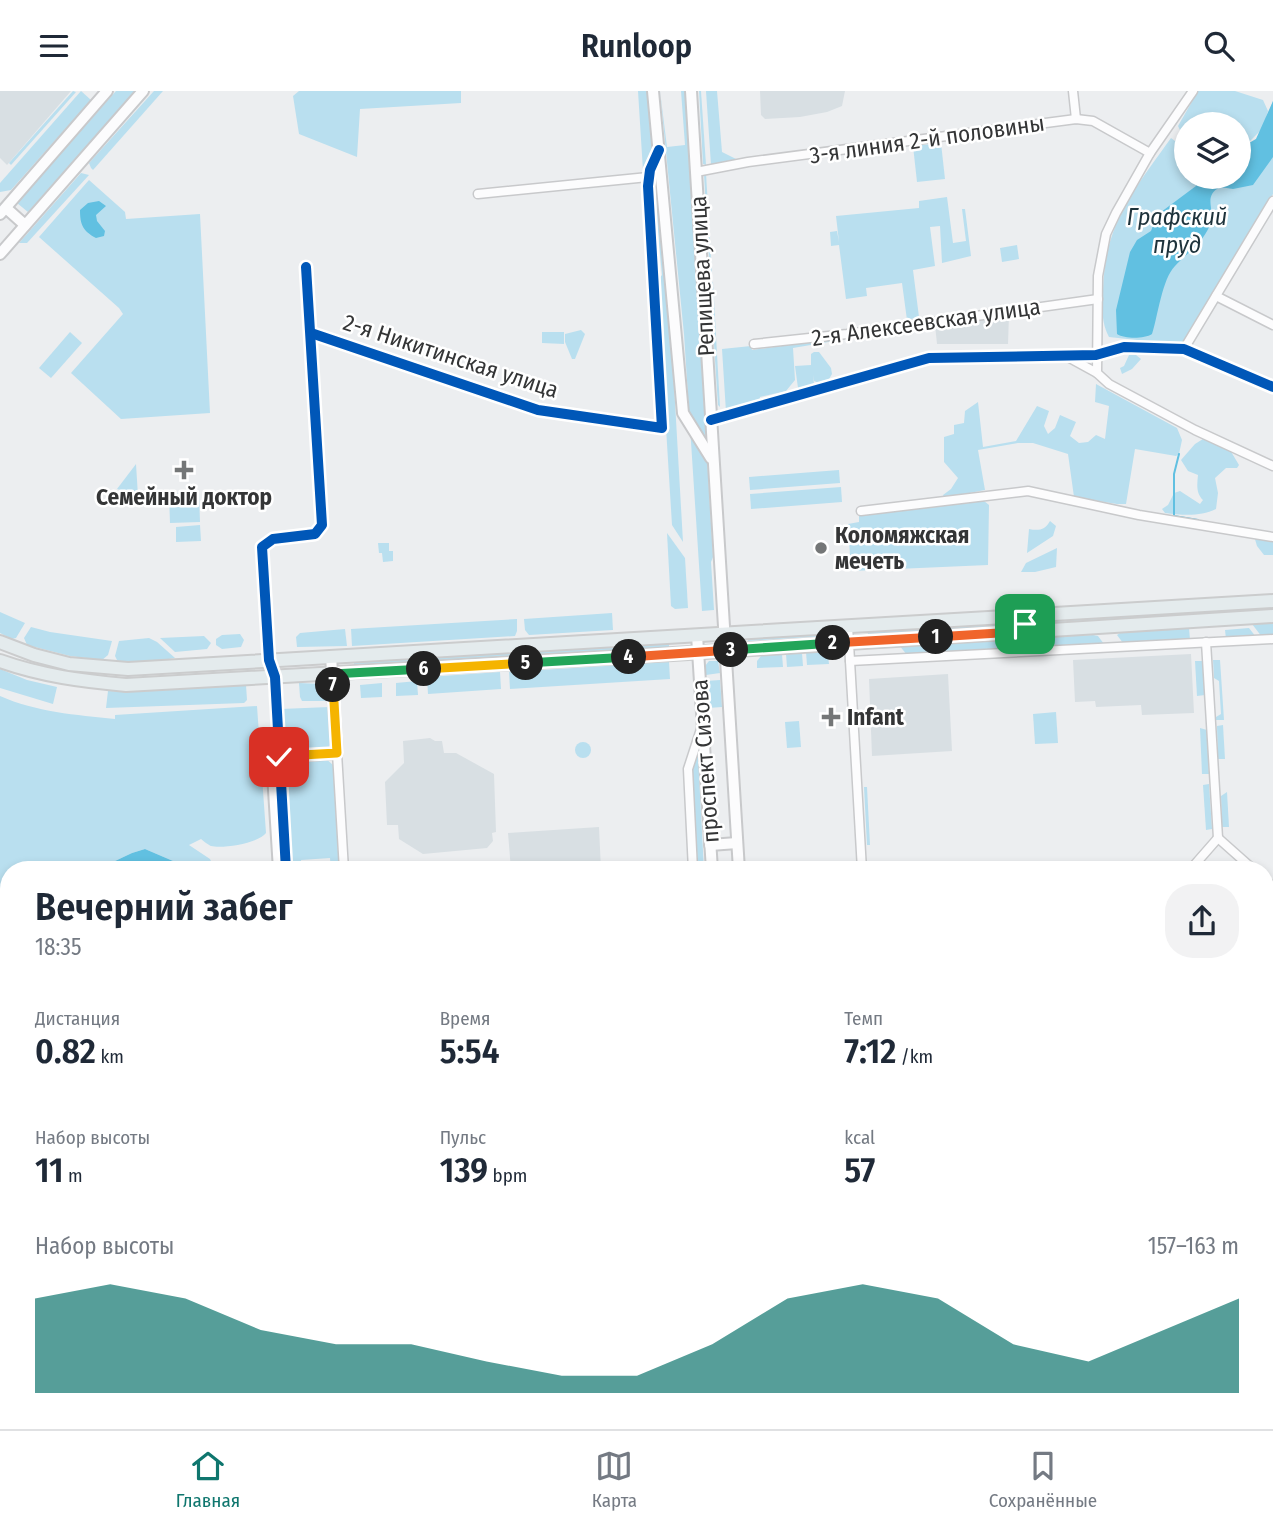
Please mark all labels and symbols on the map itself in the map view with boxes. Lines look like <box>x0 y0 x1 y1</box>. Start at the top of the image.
street label: 3-я линия 2-й половины <box>808 109 1046 169</box>
street label: Репищева улица <box>684 195 720 357</box>
water label: Графский пруд <box>1127 203 1227 259</box>
street label: 2-я Алексеевская улица <box>810 292 1042 352</box>
street label: 2-я Никитинская улица <box>340 308 562 404</box>
marker: Семейный доктор <box>174 460 194 480</box>
place label: Семейный доктор <box>96 483 272 511</box>
place label: Коломяжская мечеть <box>835 521 969 575</box>
marker: Коломяжская мечеть <box>813 540 829 556</box>
pin <box>995 594 1055 654</box>
pin: 1 <box>918 619 954 655</box>
pin: 2 <box>816 625 850 661</box>
pin: 3 <box>714 633 748 667</box>
pin: 4 <box>612 639 646 675</box>
pin: 5 <box>508 645 544 681</box>
pin: 6 <box>406 651 442 687</box>
pin: 7 <box>316 667 350 703</box>
street label: проспект Сизова <box>685 678 725 844</box>
place label: Infant <box>847 703 905 731</box>
marker: Infant <box>821 707 841 727</box>
pin <box>249 727 309 787</box>

